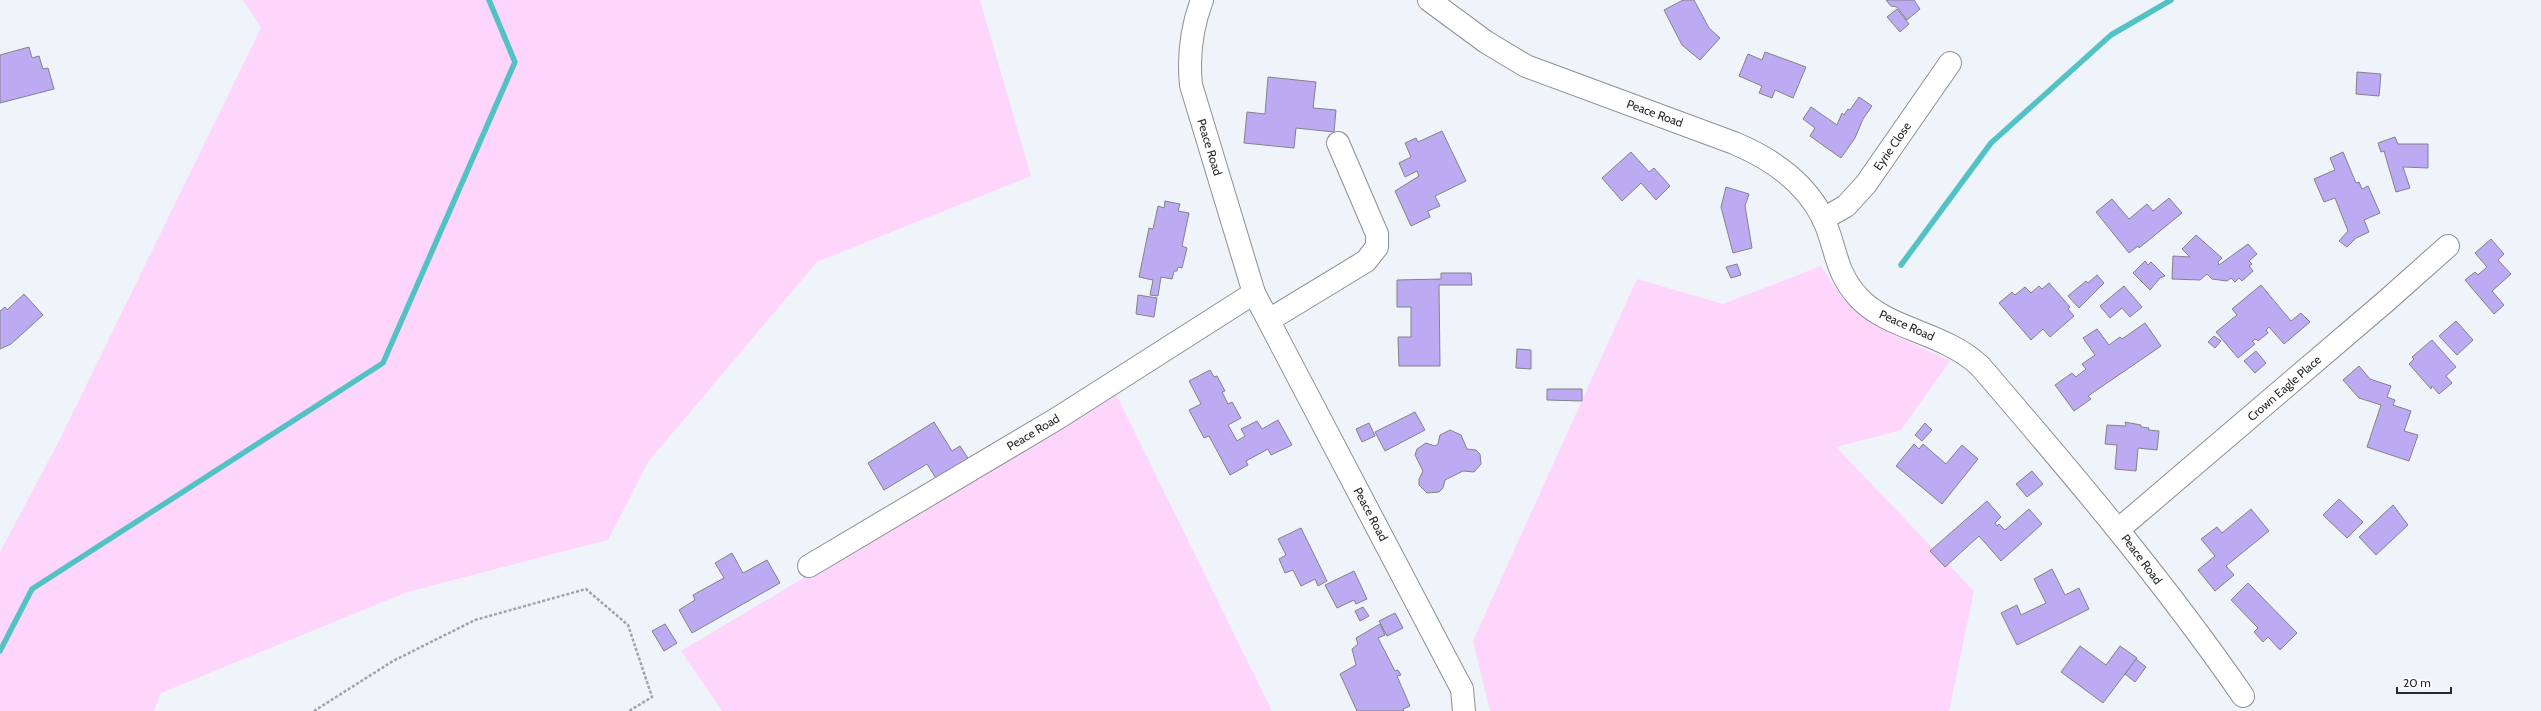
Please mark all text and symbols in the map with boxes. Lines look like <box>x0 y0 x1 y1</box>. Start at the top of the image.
street label: Peace Road <box>1625 96 1685 130</box>
street label: Peace Road <box>1194 117 1226 177</box>
street label: Eyrie Close <box>1870 119 1914 173</box>
street label: Peace Road <box>1877 306 1937 344</box>
street label: Crown Eagle Place <box>2244 352 2324 424</box>
street label: Peace Road <box>1004 410 1062 454</box>
street label: Peace Road <box>1351 484 1391 544</box>
street label: Peace Road <box>2118 531 2166 587</box>
scale bar <box>2397 669 2451 695</box>
text: 20 m <box>2403 675 2431 690</box>

